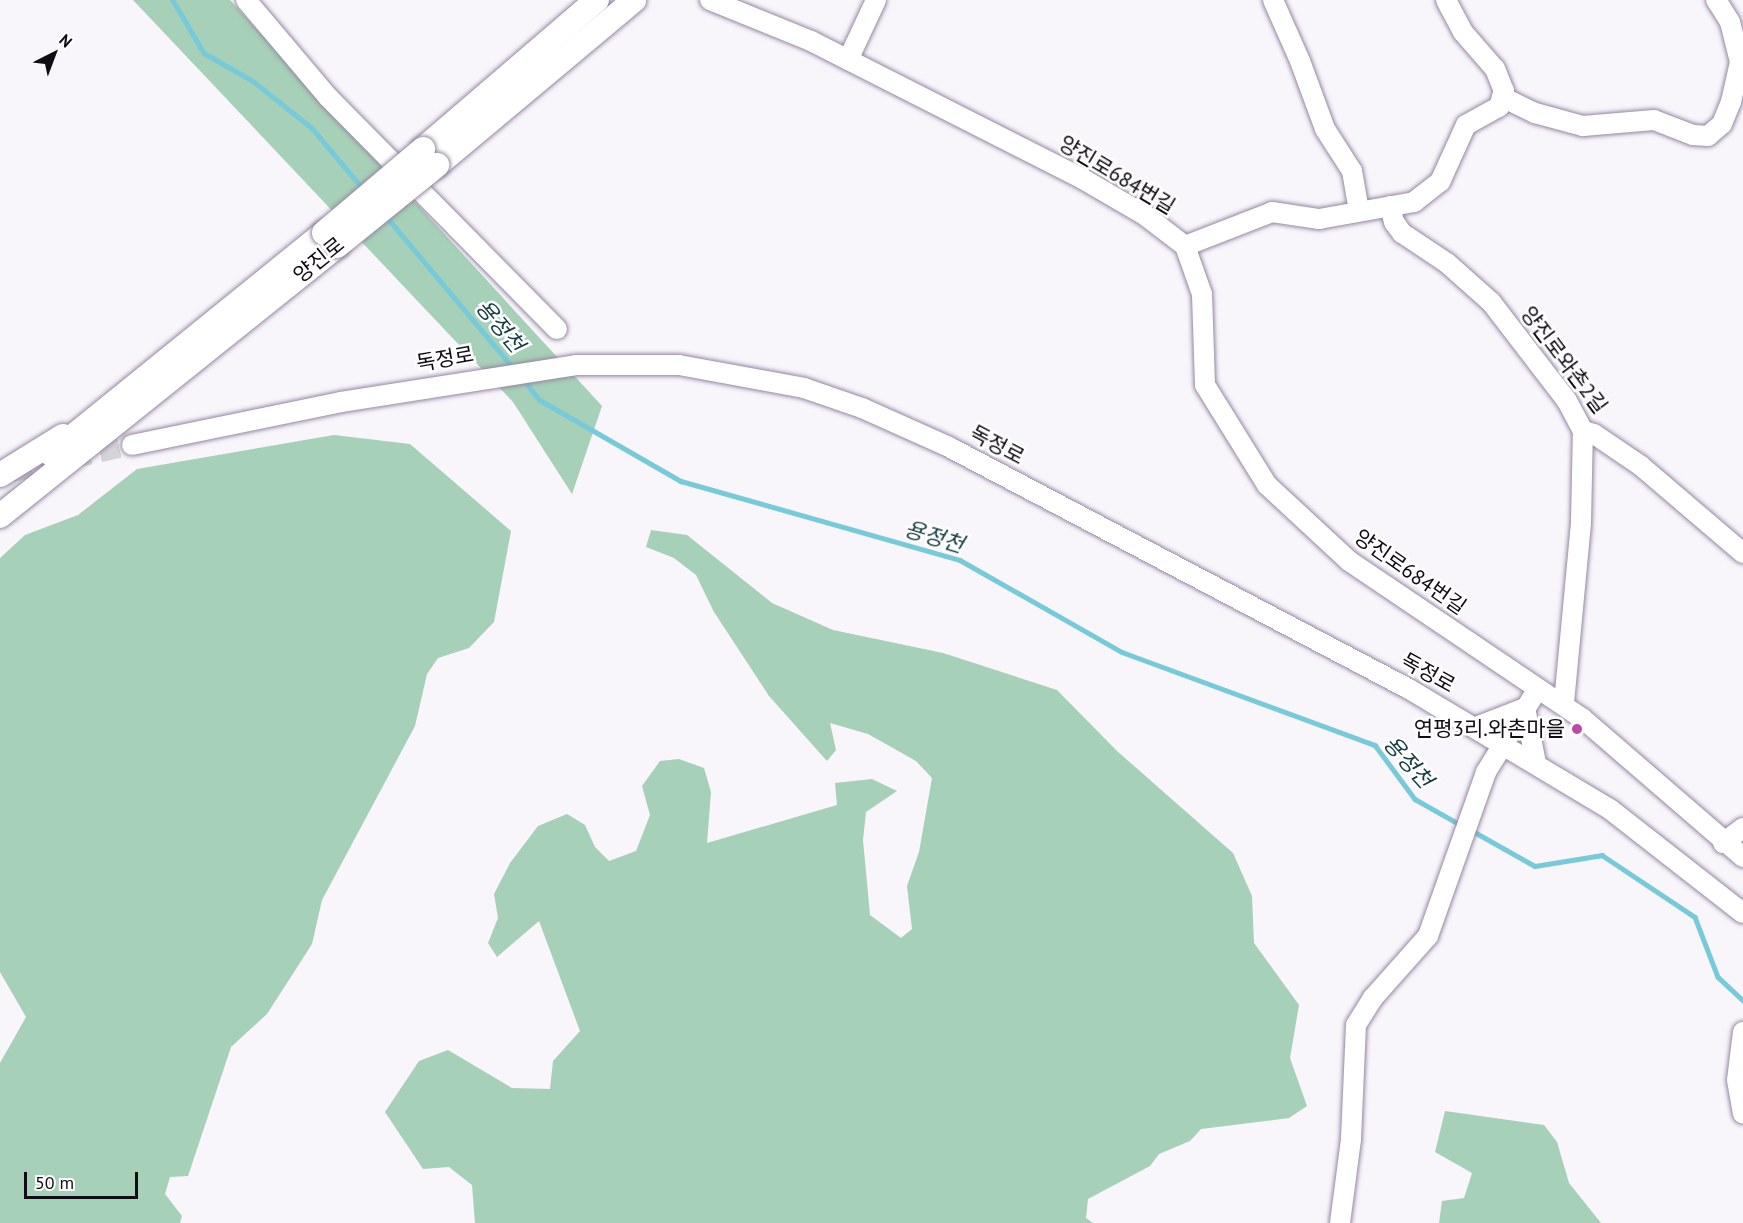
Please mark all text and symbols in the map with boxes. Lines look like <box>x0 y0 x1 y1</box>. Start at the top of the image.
north arrow <box>24 24 84 84</box>
text: N <box>55 30 77 52</box>
street label: 양진로684번길 <box>1054 130 1180 220</box>
street label: 양진로 <box>289 232 349 288</box>
water label: 용정천 <box>470 294 530 358</box>
street label: 양진로와촌2길 <box>1516 302 1612 418</box>
street label: 독정로 <box>414 342 476 376</box>
street label: 독정로 <box>965 420 1029 470</box>
water label: 용정천 <box>901 516 967 558</box>
street label: 양진로684번길 <box>1349 524 1471 620</box>
street label: 독정로 <box>1397 648 1459 698</box>
place label: 연평3리.와촌마을 <box>1414 716 1565 742</box>
marker: 연평3리.와촌마을 <box>1570 722 1584 736</box>
water label: 용정천 <box>1378 731 1438 793</box>
scale bar <box>27 1160 141 1198</box>
text: 50 m <box>35 1171 74 1194</box>

